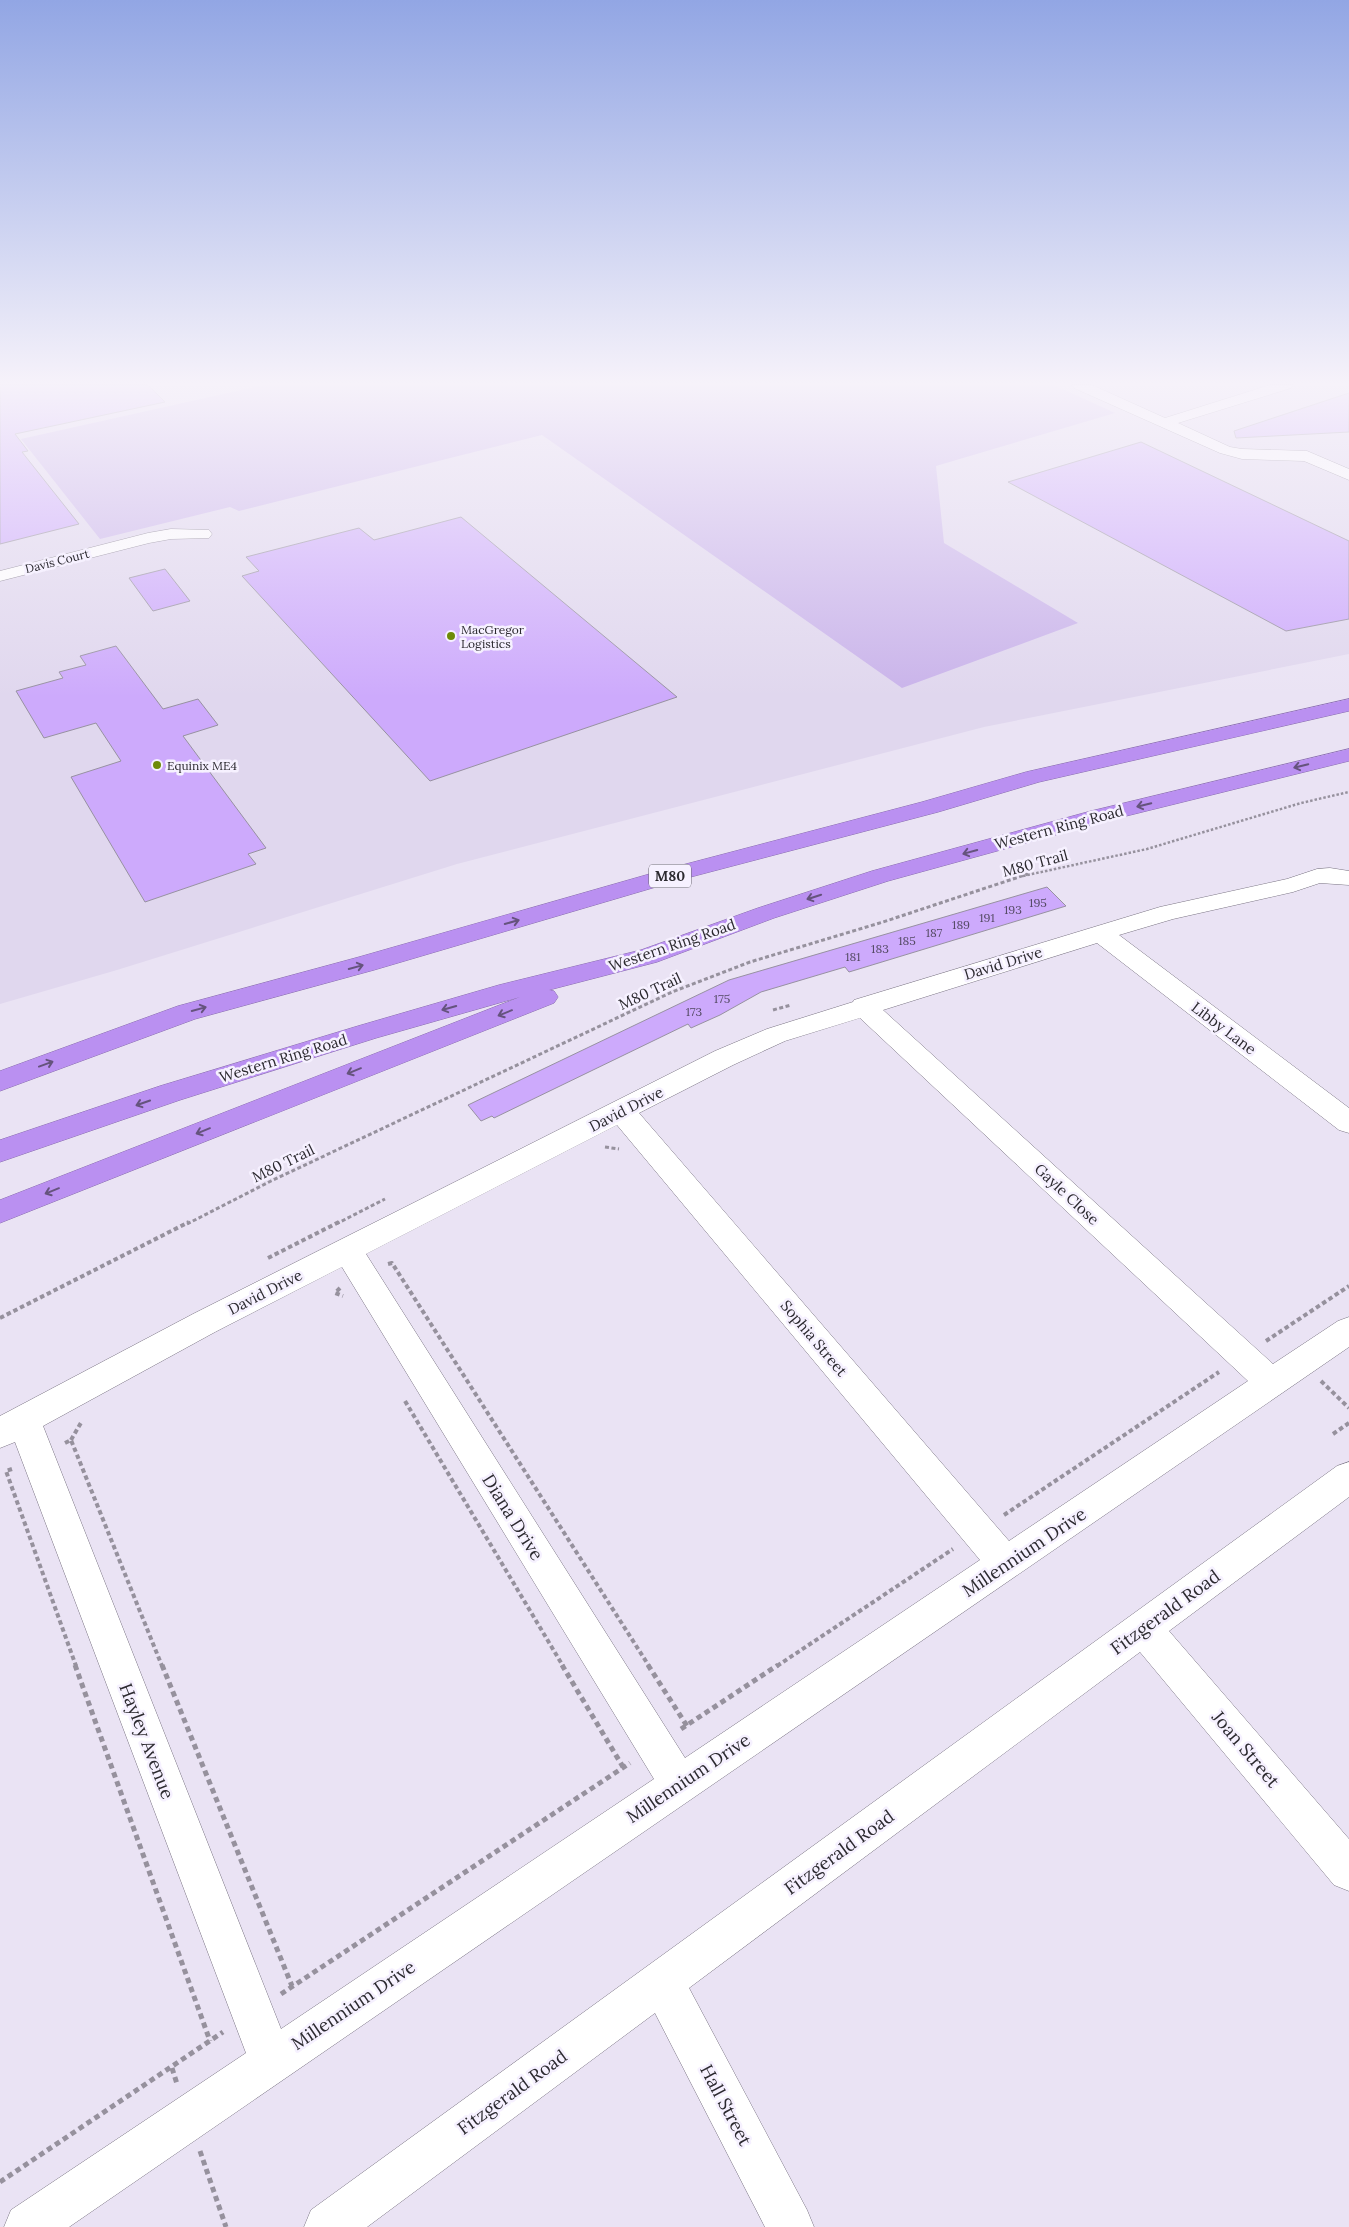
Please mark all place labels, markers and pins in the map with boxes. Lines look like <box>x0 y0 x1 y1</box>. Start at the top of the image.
place label: MacGregor Logistics <box>461 622 525 651</box>
marker: MacGregor Logistics <box>445 630 457 642</box>
place label: Equinix ME4 <box>167 758 238 773</box>
marker: Equinix ME4 <box>151 759 163 771</box>

